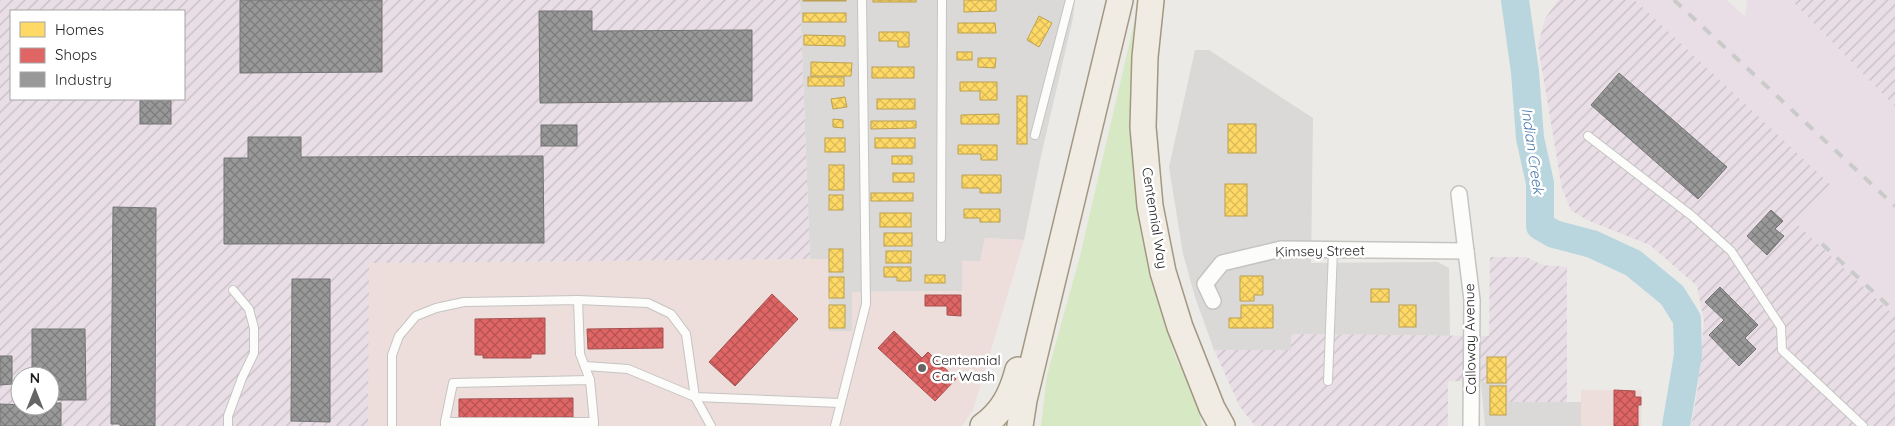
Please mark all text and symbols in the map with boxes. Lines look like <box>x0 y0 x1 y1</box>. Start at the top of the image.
legend <box>10 10 185 100</box>
text: Homes <box>55 20 104 39</box>
text: Shops <box>55 45 97 64</box>
text: Industry <box>55 70 112 89</box>
water label: Indian Creek <box>1518 107 1549 197</box>
street label: Centennial Way <box>1138 166 1172 270</box>
street label: Kimsey Street <box>1275 241 1365 261</box>
street label: Calloway Avenue <box>1460 283 1480 395</box>
place label: Centennial Car Wash <box>932 351 1001 385</box>
marker: Centennial Car Wash <box>916 362 928 374</box>
north arrow <box>10 366 60 416</box>
text: N <box>30 369 40 387</box>

